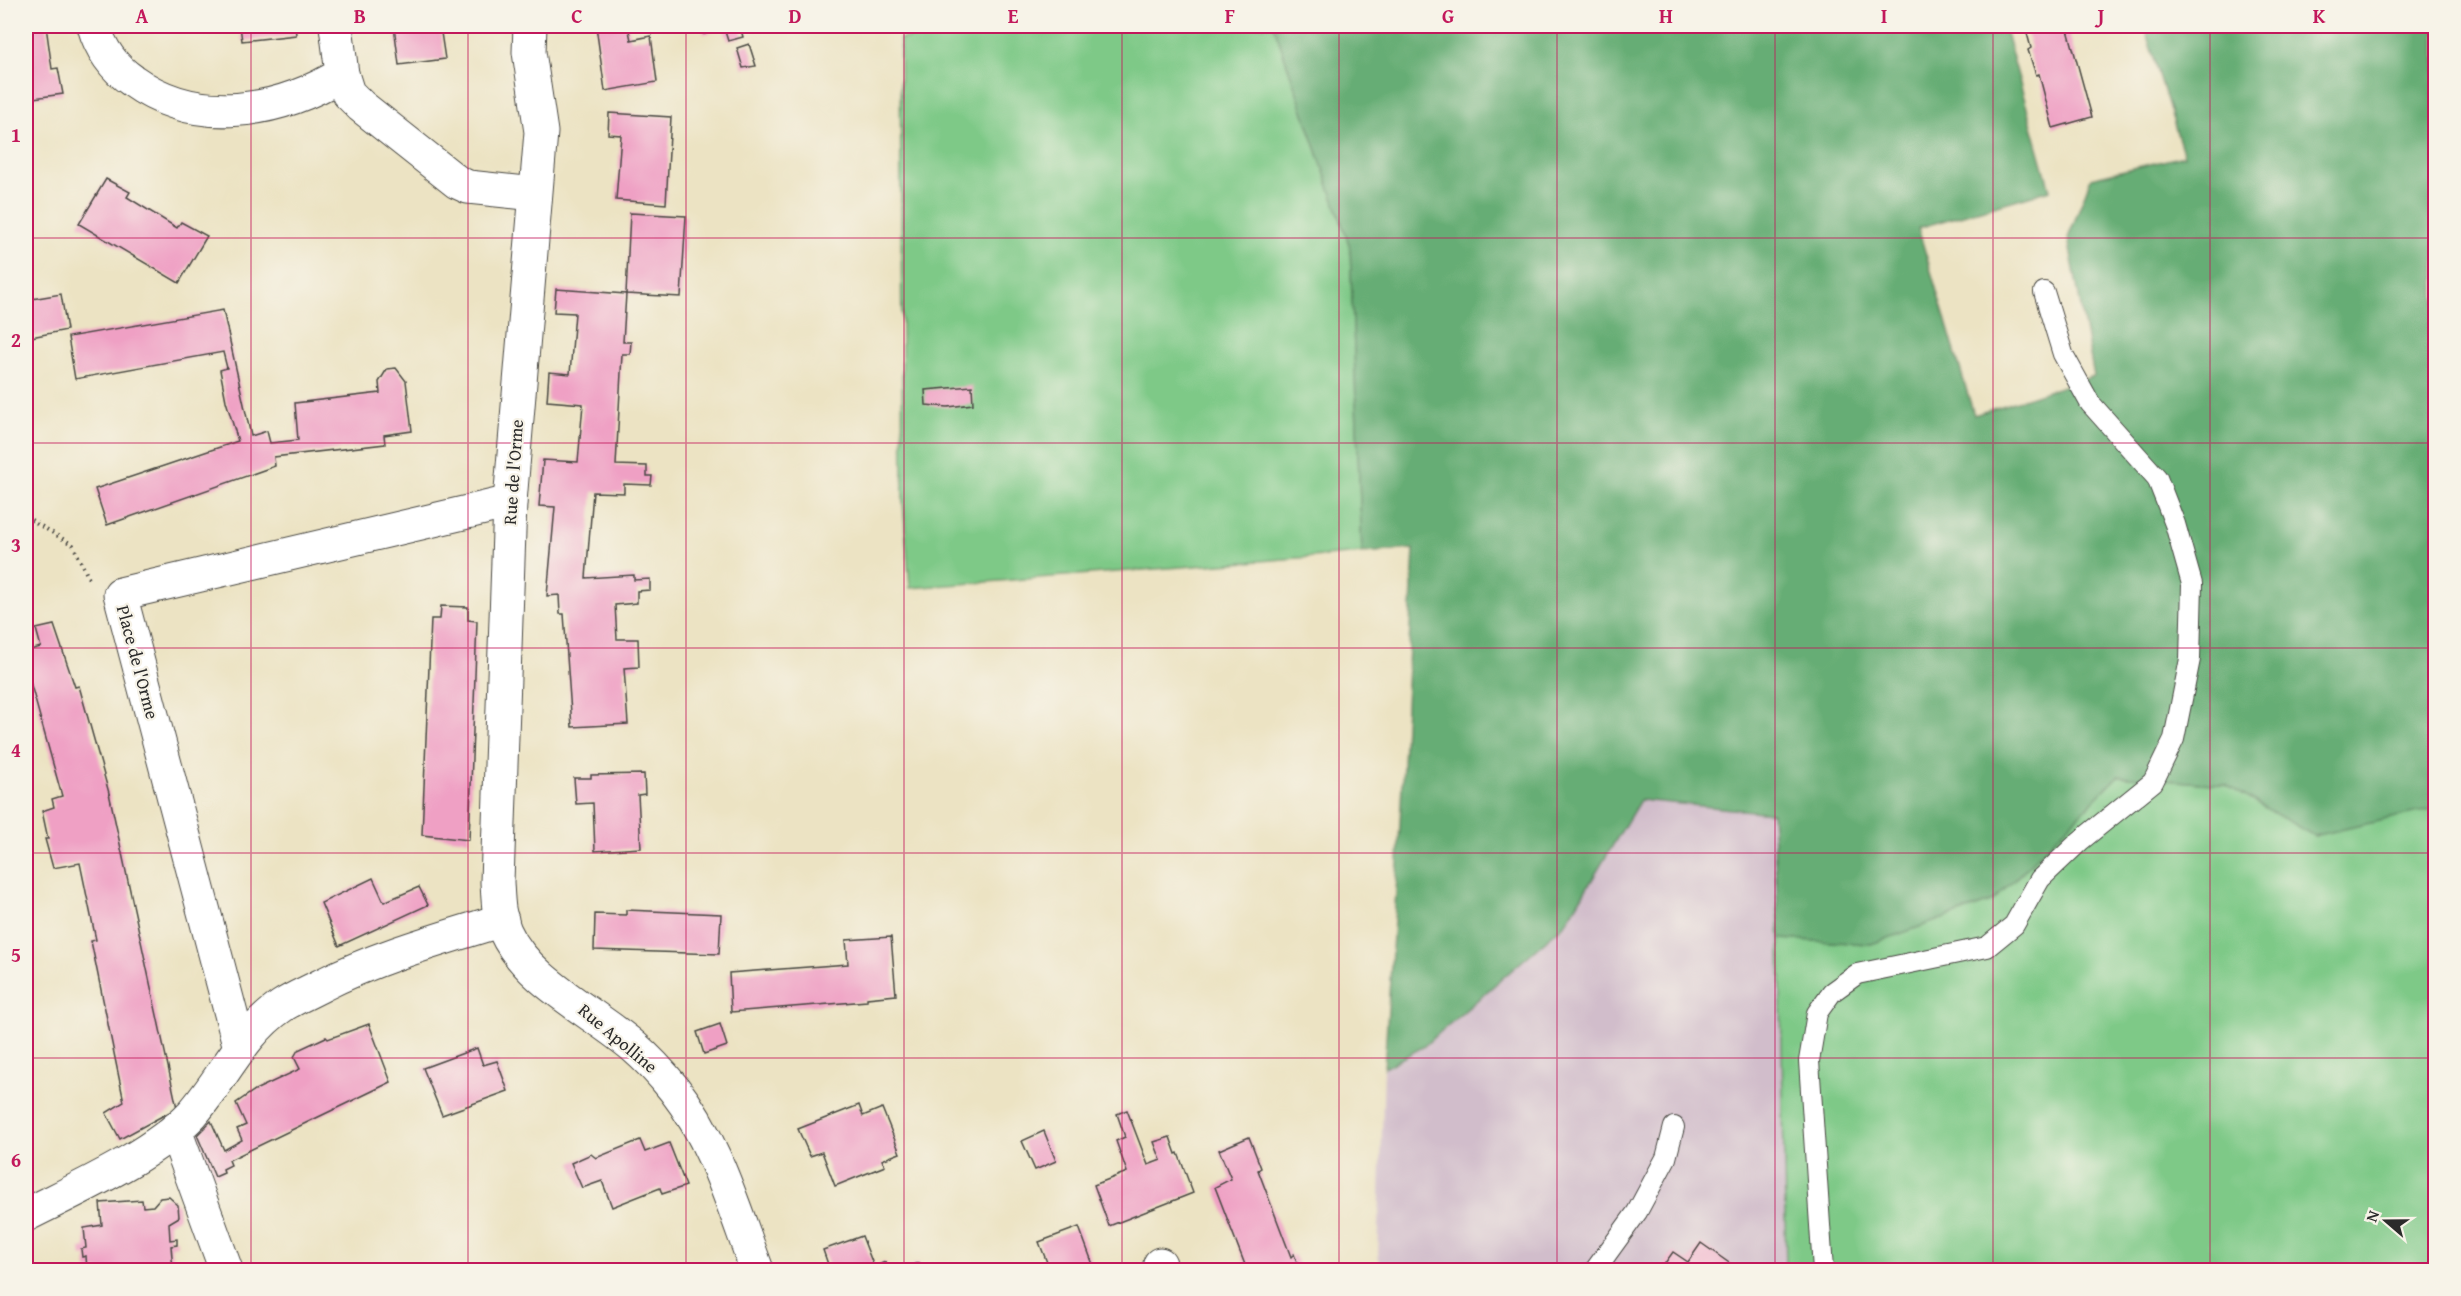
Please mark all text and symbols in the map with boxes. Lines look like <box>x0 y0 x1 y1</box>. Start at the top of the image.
text: A <box>136 1 149 30</box>
text: B <box>354 1 366 30</box>
text: C <box>571 1 583 30</box>
text: D <box>788 1 802 30</box>
text: E <box>1008 1 1019 30</box>
text: F <box>1225 1 1235 30</box>
text: G <box>1442 1 1454 30</box>
text: H <box>1659 1 1673 30</box>
text: I <box>1881 1 1887 30</box>
text: J <box>2095 1 2105 30</box>
text: K <box>2313 1 2326 30</box>
text: 1 <box>11 120 21 149</box>
text: 2 <box>11 325 21 354</box>
street label: Rue de l'Orme <box>496 418 530 526</box>
text: 3 <box>11 530 21 559</box>
street label: Place de l'Orme <box>110 602 166 722</box>
text: 4 <box>11 735 21 764</box>
text: 5 <box>11 940 21 969</box>
street label: Rue Apolline <box>573 997 663 1079</box>
text: 6 <box>11 1145 21 1174</box>
north arrow <box>2356 1191 2416 1251</box>
text: N <box>2359 1206 2385 1225</box>

